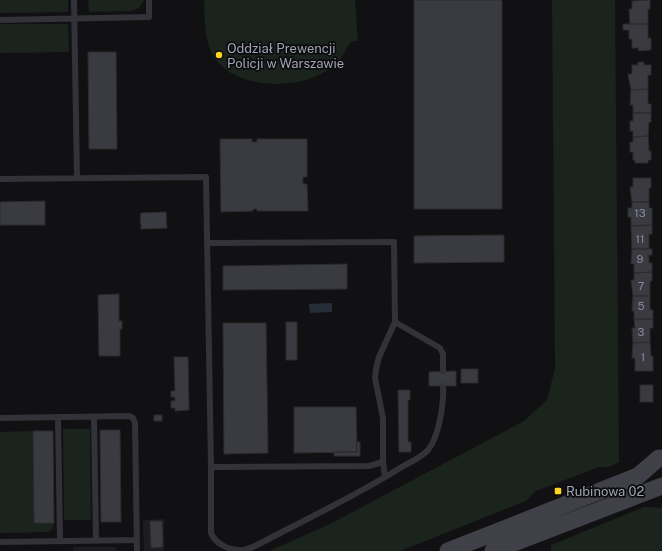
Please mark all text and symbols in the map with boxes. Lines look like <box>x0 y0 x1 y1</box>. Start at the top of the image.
place label: Oddział Prewencji Policji w Warszawie <box>227 41 344 71</box>
marker: Oddział Prewencji Policji w Warszawie <box>214 50 224 60</box>
house number: 13 <box>634 207 646 219</box>
house number: 11 <box>636 233 644 245</box>
house number: 9 <box>637 253 644 265</box>
house number: 7 <box>638 280 645 292</box>
house number: 5 <box>637 300 645 312</box>
house number: 3 <box>638 326 645 338</box>
house number: 1 <box>641 351 645 363</box>
place label: Rubinowa 02 <box>566 484 644 499</box>
marker: Rubinowa 02 <box>553 486 563 496</box>

